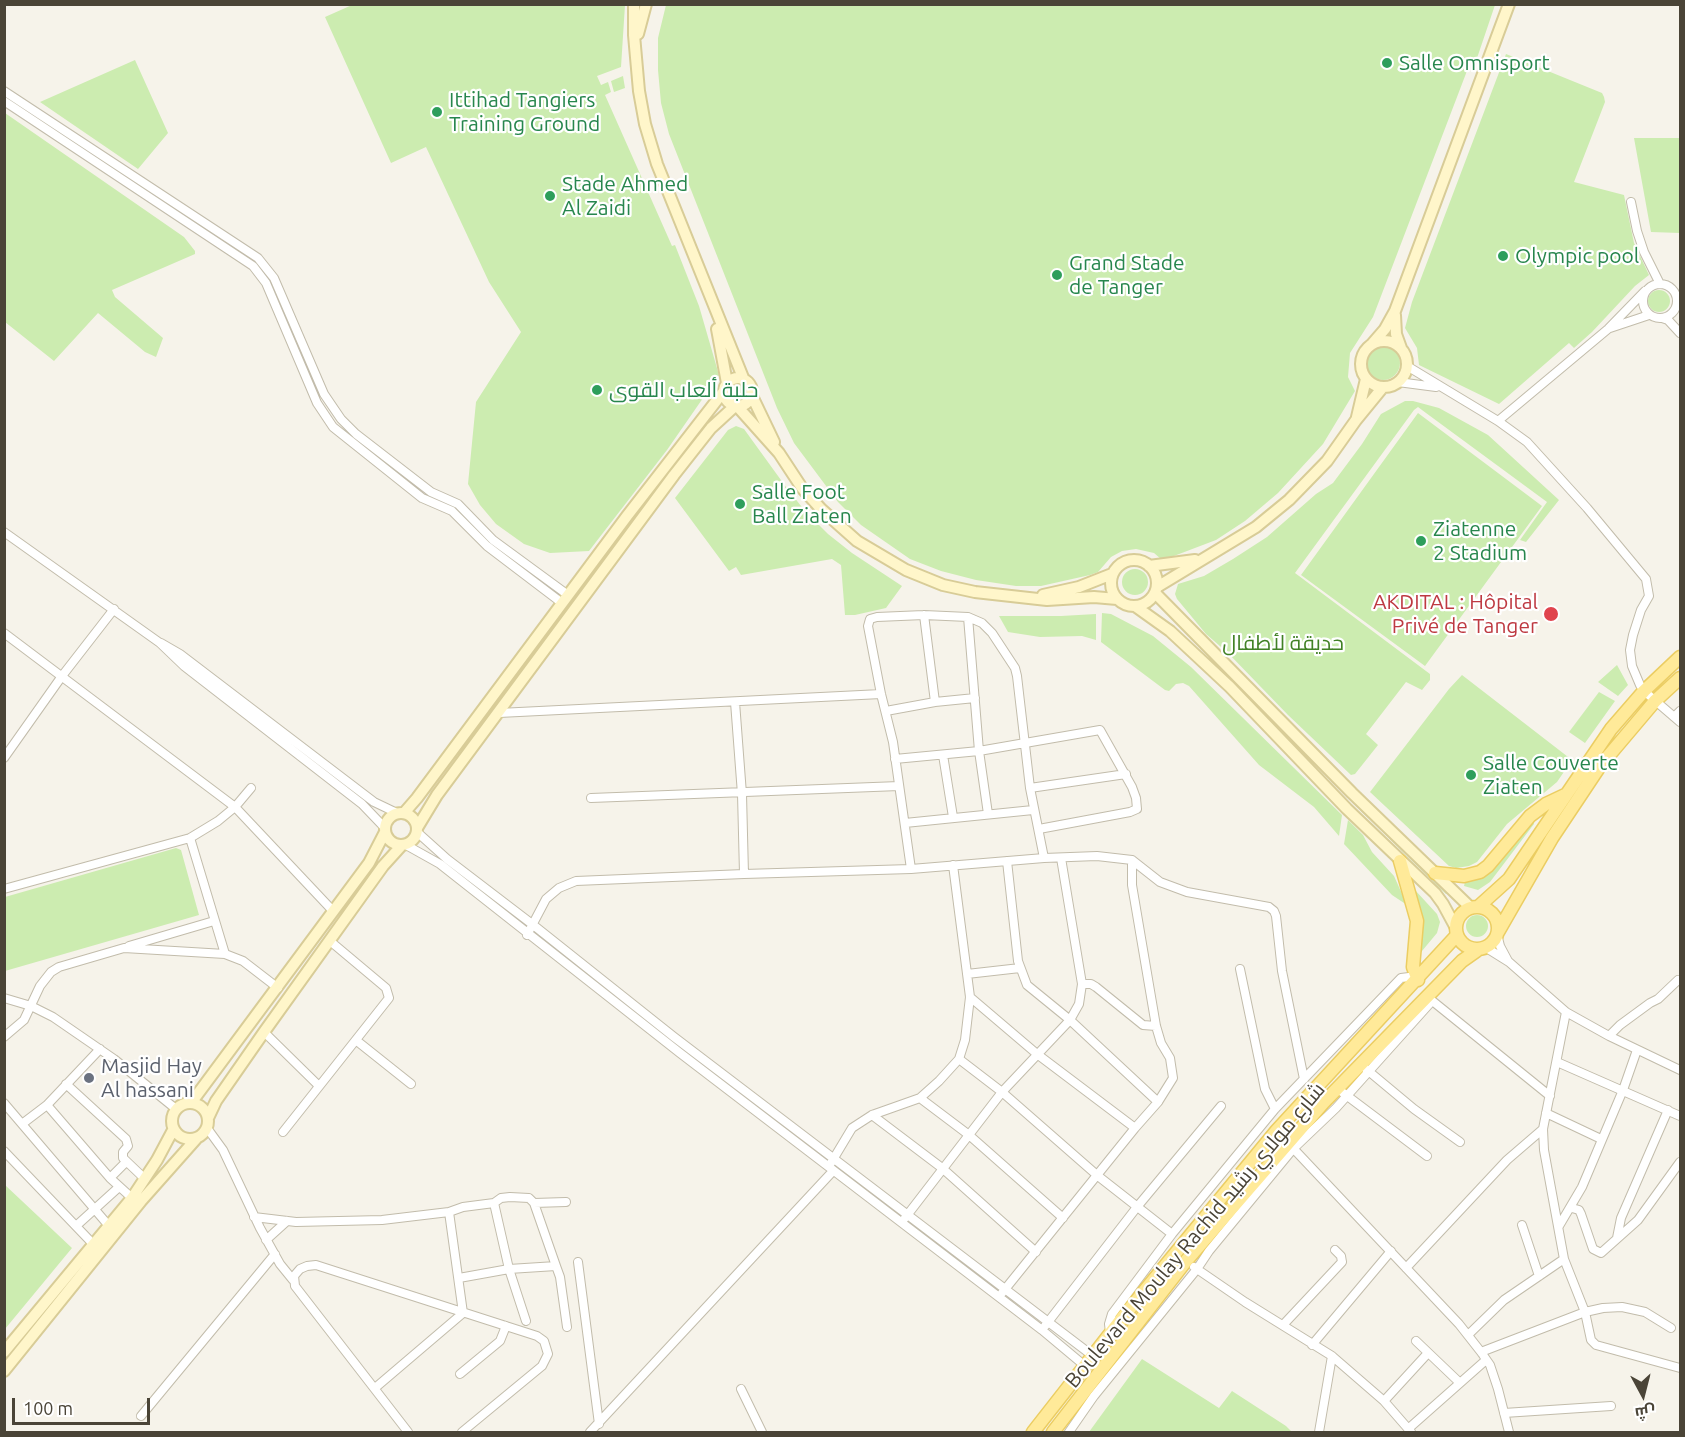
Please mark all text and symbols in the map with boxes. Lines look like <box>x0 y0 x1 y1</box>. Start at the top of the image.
place label: Salle Omnisport <box>1399 50 1550 76</box>
marker: Salle Omnisport <box>1380 56 1394 70</box>
place label: Ittihad Tangiers Training Ground <box>449 87 600 137</box>
marker: Ittihad Tangiers Training Ground <box>430 105 444 119</box>
place label: Stade Ahmed Al Zaidi <box>562 171 688 221</box>
marker: Stade Ahmed Al Zaidi <box>543 189 557 203</box>
place label: Olympic pool <box>1515 243 1639 269</box>
marker: Olympic pool <box>1496 249 1510 263</box>
place label: Grand Stade de Tanger <box>1069 250 1185 300</box>
marker: Grand Stade de Tanger <box>1050 268 1064 282</box>
place label: حلبة ألعاب القوى <box>609 377 758 403</box>
marker: حلبة ألعاب القوى <box>590 383 604 397</box>
place label: Salle Foot Ball Ziaten <box>752 479 852 529</box>
marker: Salle Foot Ball Ziaten <box>733 497 747 511</box>
place label: Ziatenne 2 Stadium <box>1433 516 1527 566</box>
marker: Ziatenne 2 Stadium <box>1414 534 1428 548</box>
place label: AKDITAL : Hôpital Privé de Tanger <box>1373 589 1538 639</box>
marker: AKDITAL : Hôpital Privé de Tanger <box>1542 605 1560 623</box>
park label: حديقة لأطفال <box>1222 630 1344 656</box>
place label: Salle Couverte Ziaten <box>1483 750 1619 800</box>
marker: Salle Couverte Ziaten <box>1464 768 1478 782</box>
place label: Masjid Hay Al hassani <box>101 1053 202 1103</box>
marker: Masjid Hay Al hassani <box>82 1071 96 1085</box>
street label: Boulevard Moulay Rachid شارع مولاي رشيد <box>1060 1077 1330 1393</box>
north arrow <box>1613 1365 1673 1425</box>
scale bar <box>15 1386 153 1424</box>
text: 100 m <box>23 1398 73 1418</box>
text: ش <box>1634 1403 1656 1423</box>

